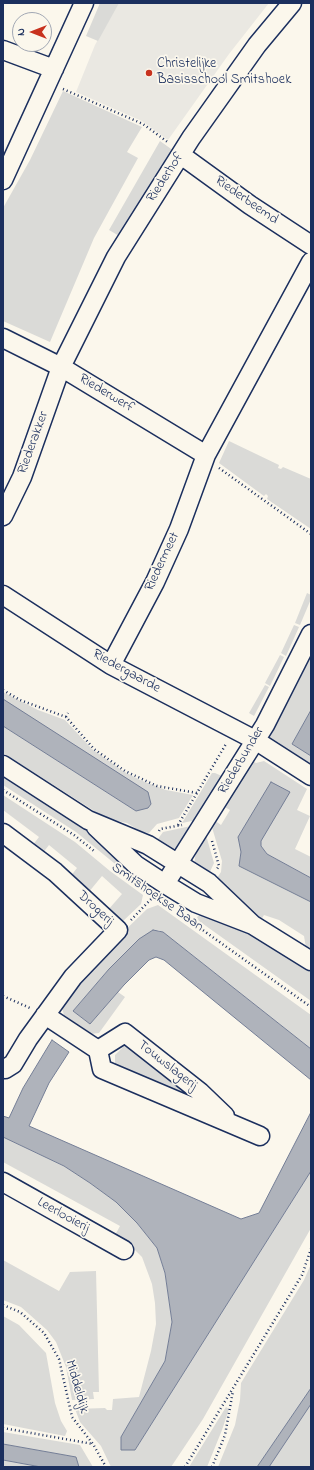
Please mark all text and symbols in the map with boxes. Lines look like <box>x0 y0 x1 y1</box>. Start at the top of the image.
north arrow <box>12 12 52 52</box>
text: N <box>13 28 29 36</box>
place label: Christelijke Basisschool Smitshoek <box>157 57 291 90</box>
marker: Christelijke Basisschool Smitshoek <box>144 68 154 78</box>
street label: Riederhof <box>144 150 188 206</box>
street label: Riederbeemd <box>211 173 281 229</box>
street label: Riederwerf <box>75 371 137 417</box>
street label: Riederakker <box>15 409 53 477</box>
street label: Riedermeet <box>142 530 184 594</box>
street label: Riedergaarde <box>89 646 163 698</box>
street label: Riederbunder <box>215 724 269 798</box>
street label: Smitshoekse Baan <box>108 860 206 936</box>
street label: Drogerij <box>73 888 117 930</box>
street label: Touwslagerij <box>134 1037 200 1095</box>
street label: Leerlooierij <box>34 1195 92 1237</box>
street label: Middeldijk <box>60 1358 92 1416</box>

